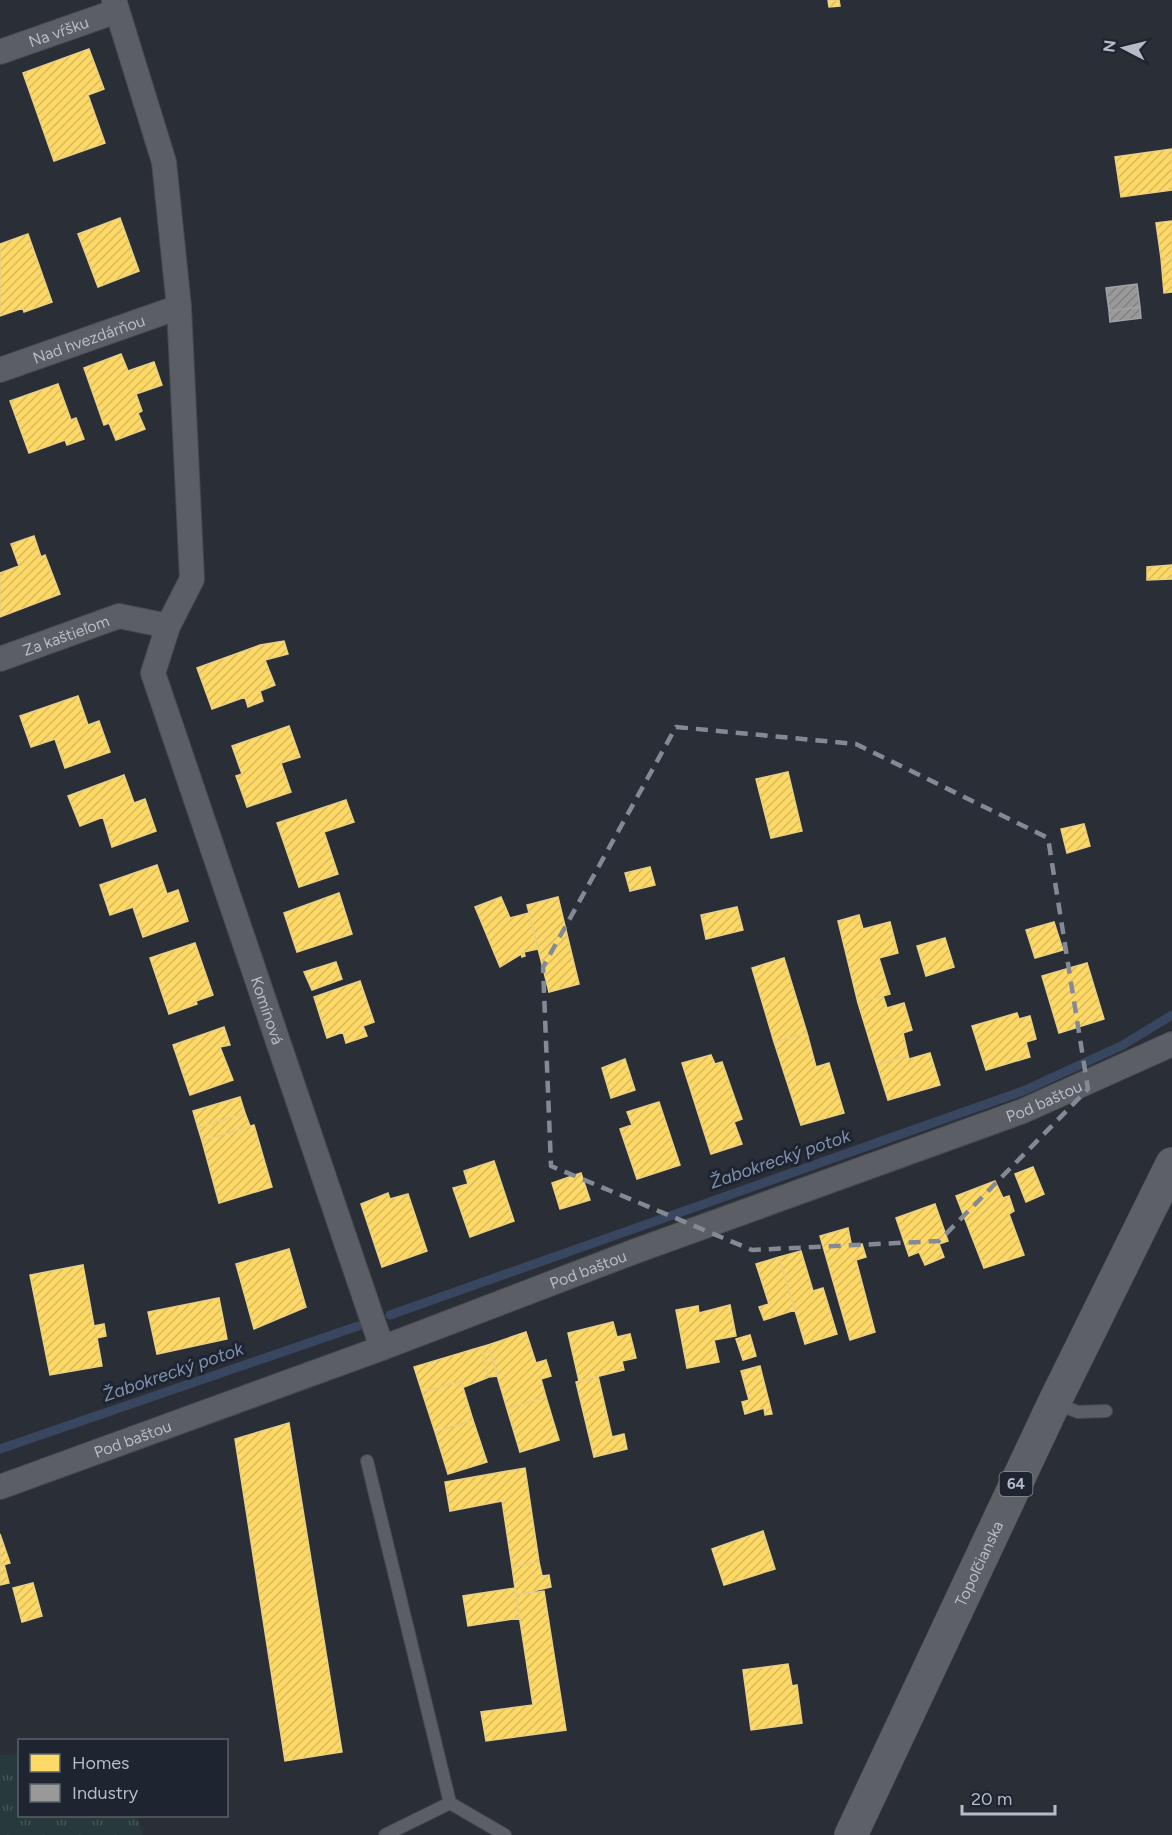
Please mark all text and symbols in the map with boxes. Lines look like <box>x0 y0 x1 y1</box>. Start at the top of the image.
street label: Na vŕšku <box>26 13 91 51</box>
north arrow <box>1094 18 1154 78</box>
text: N <box>1099 39 1120 54</box>
street label: Nad hvezdárňou <box>30 311 147 368</box>
street label: Za kaštieľom <box>20 611 112 660</box>
street label: Komínová <box>247 974 287 1047</box>
street label: Pod baštou <box>1004 1077 1085 1126</box>
water label: Žabokrecký potok <box>707 1124 854 1193</box>
street label: Pod baštou <box>547 1246 629 1293</box>
water label: Žabokrecký potok <box>100 1337 247 1406</box>
street label: Pod baštou <box>91 1416 174 1462</box>
road number: 64 <box>1000 1472 1032 1496</box>
street label: Topoľčianska <box>951 1518 1007 1609</box>
legend <box>18 1739 228 1817</box>
text: Homes <box>72 1752 130 1774</box>
scale bar <box>962 1778 1055 1816</box>
text: Industry <box>72 1782 139 1804</box>
text: 20 m <box>971 1788 1012 1810</box>

